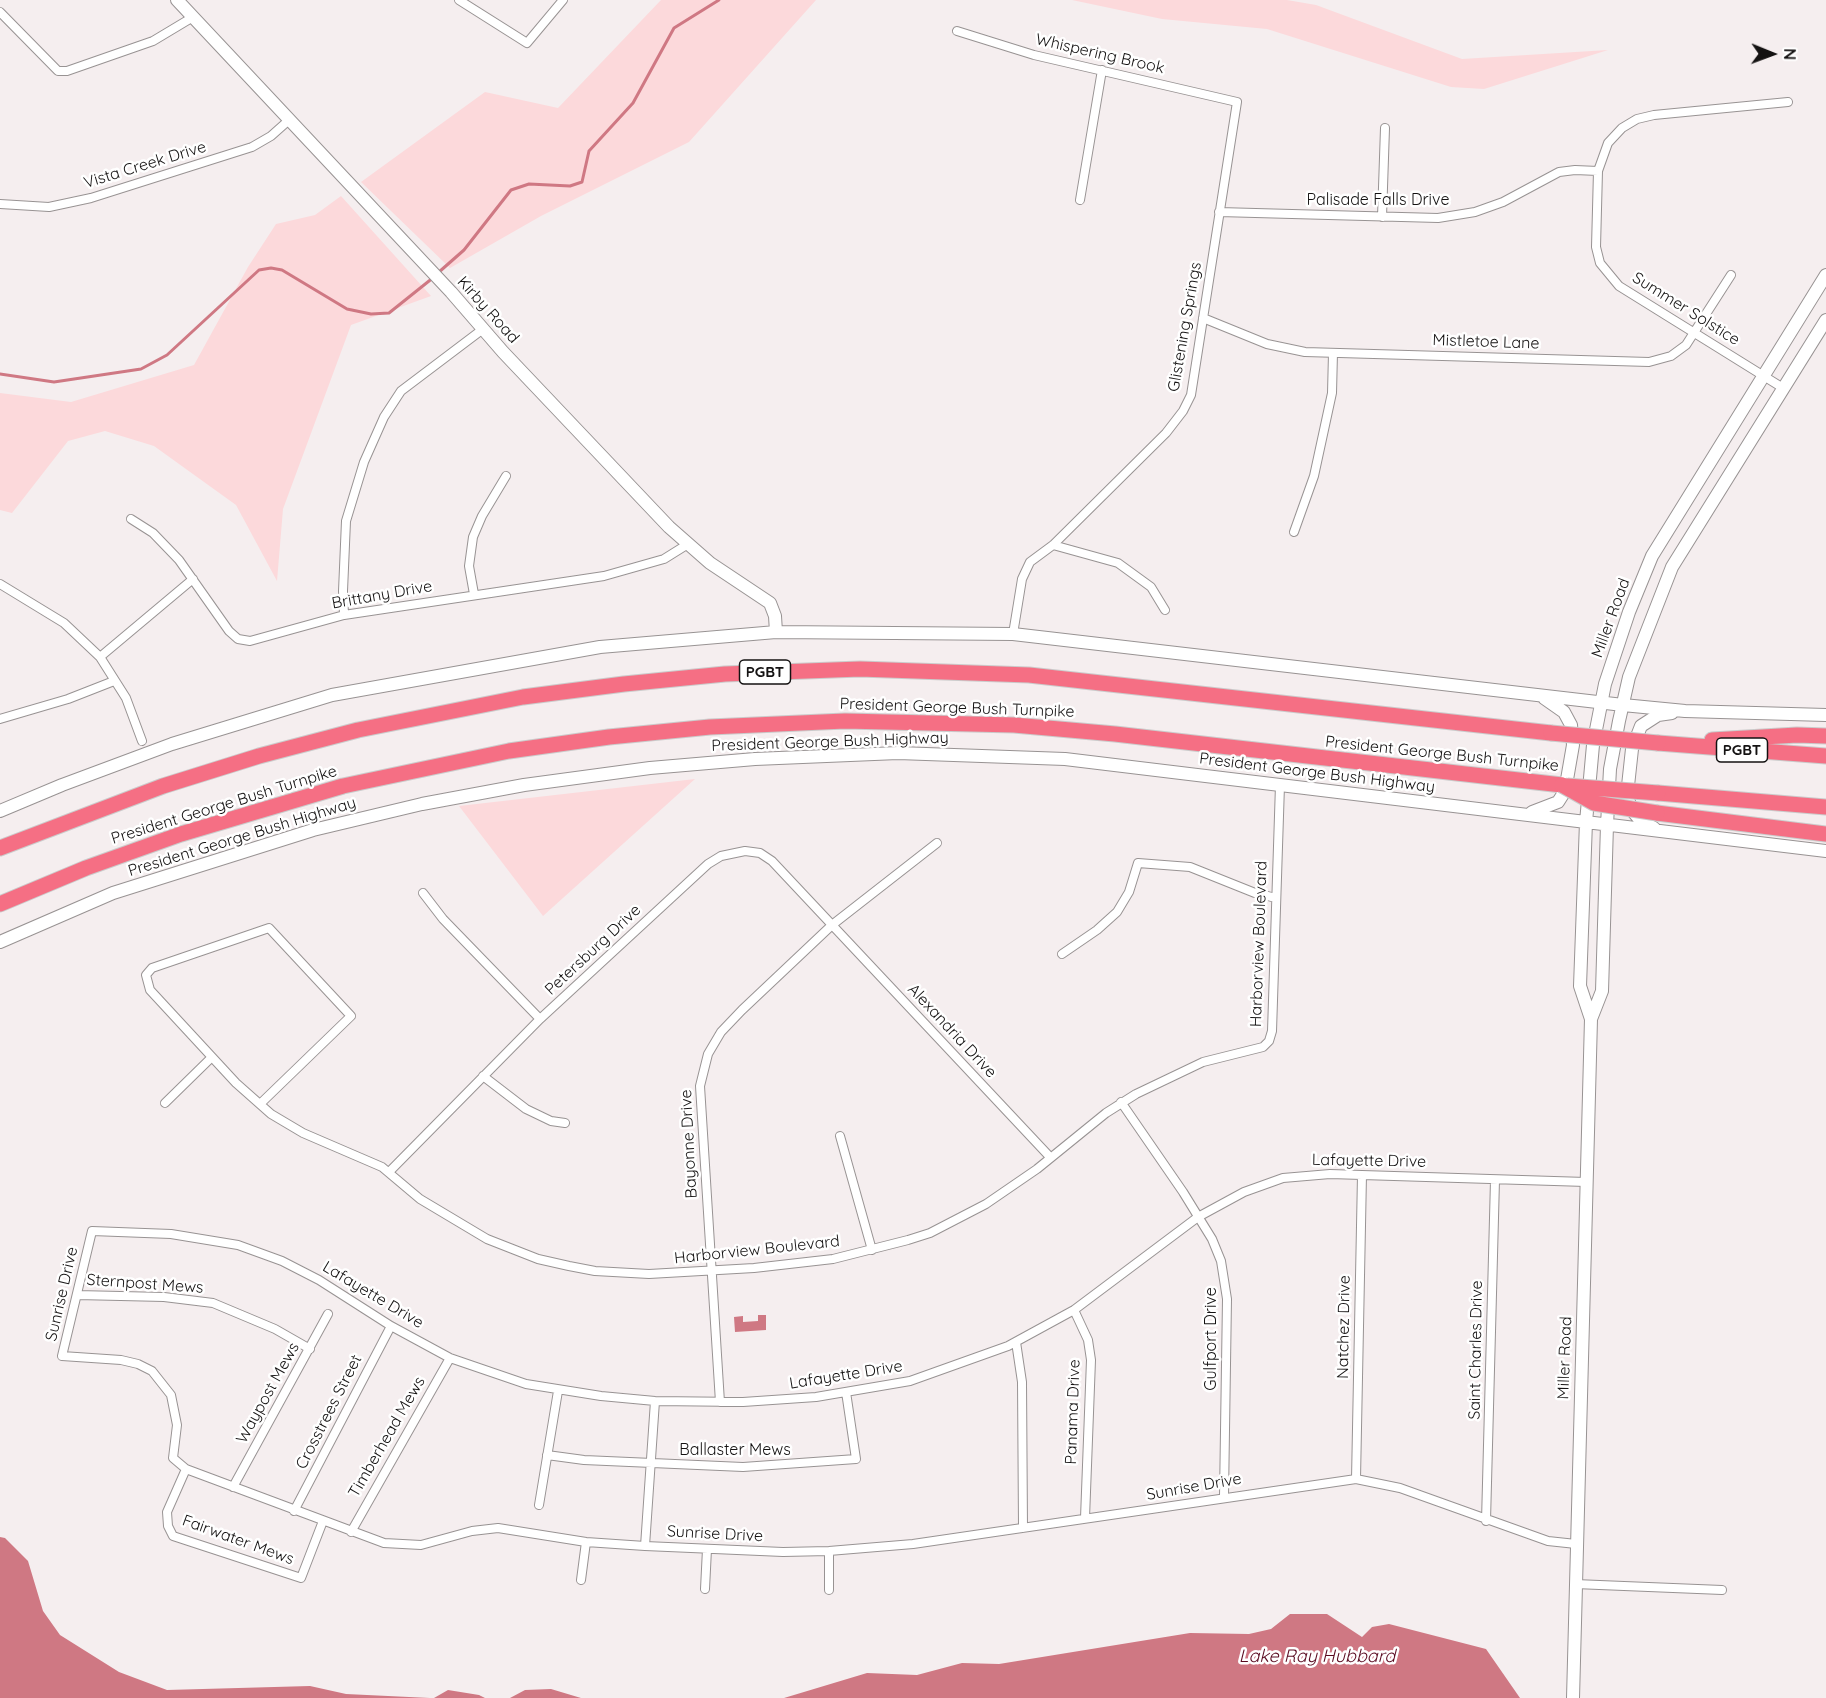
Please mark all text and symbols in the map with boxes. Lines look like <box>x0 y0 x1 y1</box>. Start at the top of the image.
north arrow <box>1742 24 1802 84</box>
street label: Whispering Brook <box>1034 30 1166 78</box>
text: N <box>1780 48 1800 60</box>
street label: Vista Creek Drive <box>82 137 208 193</box>
street label: Palisade Falls Drive <box>1307 190 1449 210</box>
street label: Glistening Springs <box>1164 261 1206 393</box>
street label: Summer Solstice <box>1629 268 1743 350</box>
street label: Kirby Road <box>453 273 523 347</box>
street label: Mistletoe Lane <box>1432 331 1540 353</box>
street label: Miller Road <box>1588 576 1634 660</box>
street label: Brittany Drive <box>330 577 434 613</box>
road number: PGBT <box>740 660 790 684</box>
street label: President George Bush Turnpike <box>839 694 1075 722</box>
street label: President George Bush Highway <box>711 728 949 756</box>
street label: President George Bush Turnpike <box>1324 732 1560 776</box>
road number: PGBT <box>1716 738 1768 762</box>
street label: President George Bush Highway <box>1198 749 1436 797</box>
street label: President George Bush Turnpike <box>109 761 339 849</box>
street label: President George Bush Highway <box>126 793 358 881</box>
street label: Harborview Boulevard <box>1247 861 1271 1027</box>
street label: Petersburg Drive <box>541 901 645 999</box>
street label: Alexandria Drive <box>904 980 1000 1082</box>
street label: Bayonne Drive <box>677 1089 701 1199</box>
street label: Lafayette Drive <box>1312 1150 1426 1172</box>
street label: Harborview Boulevard <box>673 1232 841 1268</box>
street label: Sunrise Drive <box>42 1245 82 1343</box>
street label: Lafayette Drive <box>319 1257 427 1333</box>
street label: Sternpost Mews <box>86 1270 204 1298</box>
street label: Natchez Drive <box>1333 1275 1355 1379</box>
street label: Saint Charles Drive <box>1465 1280 1487 1420</box>
street label: Gulfport Drive <box>1201 1287 1221 1391</box>
street label: Miller Road <box>1554 1316 1576 1400</box>
street label: Waypost Mews <box>232 1339 304 1447</box>
street label: Crosstrees Street <box>292 1352 366 1472</box>
street label: Lafayette Drive <box>788 1357 904 1393</box>
street label: Panama Drive <box>1062 1359 1084 1465</box>
street label: Timberhead Mews <box>345 1373 429 1501</box>
street label: Ballaster Mews <box>679 1440 791 1460</box>
street label: Sunrise Drive <box>1145 1469 1243 1505</box>
street label: Fairwater Mews <box>180 1511 296 1569</box>
street label: Sunrise Drive <box>666 1522 764 1546</box>
water label: Lake Ray Hubbard <box>1239 1646 1395 1668</box>

